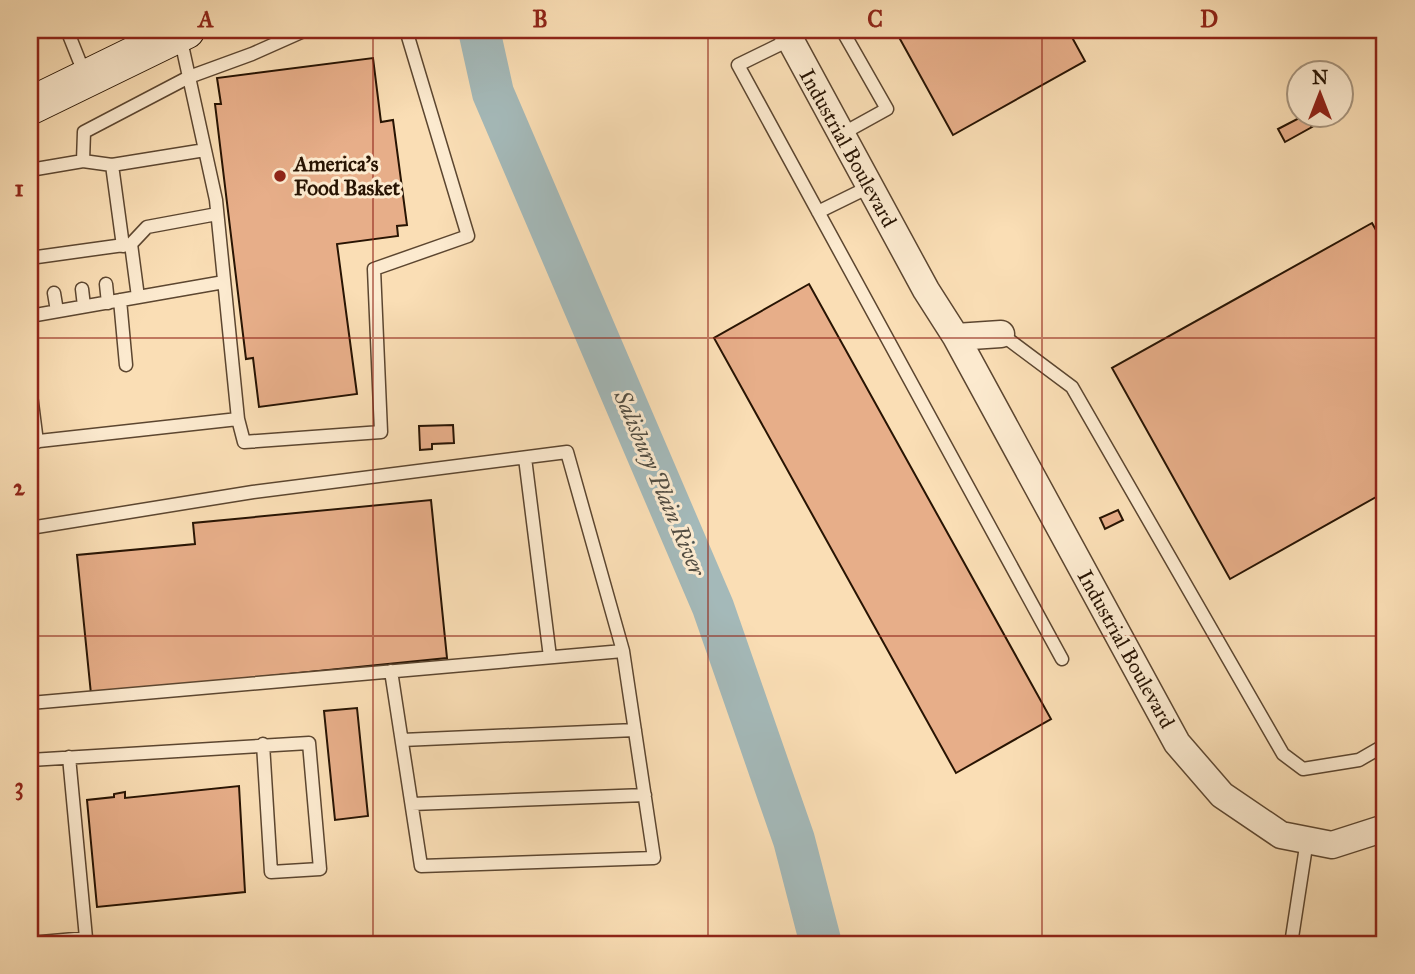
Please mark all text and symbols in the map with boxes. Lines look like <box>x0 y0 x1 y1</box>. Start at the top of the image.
text: A <box>196 5 214 33</box>
text: B <box>532 5 548 33</box>
text: C <box>867 5 883 33</box>
text: D <box>1200 5 1218 33</box>
north arrow <box>1286 60 1356 130</box>
street label: Industrial Boulevard <box>794 64 903 232</box>
text: N <box>1312 66 1328 89</box>
place label: America's Food Basket <box>292 151 400 201</box>
marker: America's Food Basket <box>272 168 288 184</box>
text: 1 <box>14 174 24 202</box>
water label: Salisbury Plain River <box>608 385 712 581</box>
text: 2 <box>13 473 25 501</box>
street label: Industrial Boulevard <box>1072 565 1181 733</box>
text: 3 <box>14 772 24 801</box>

